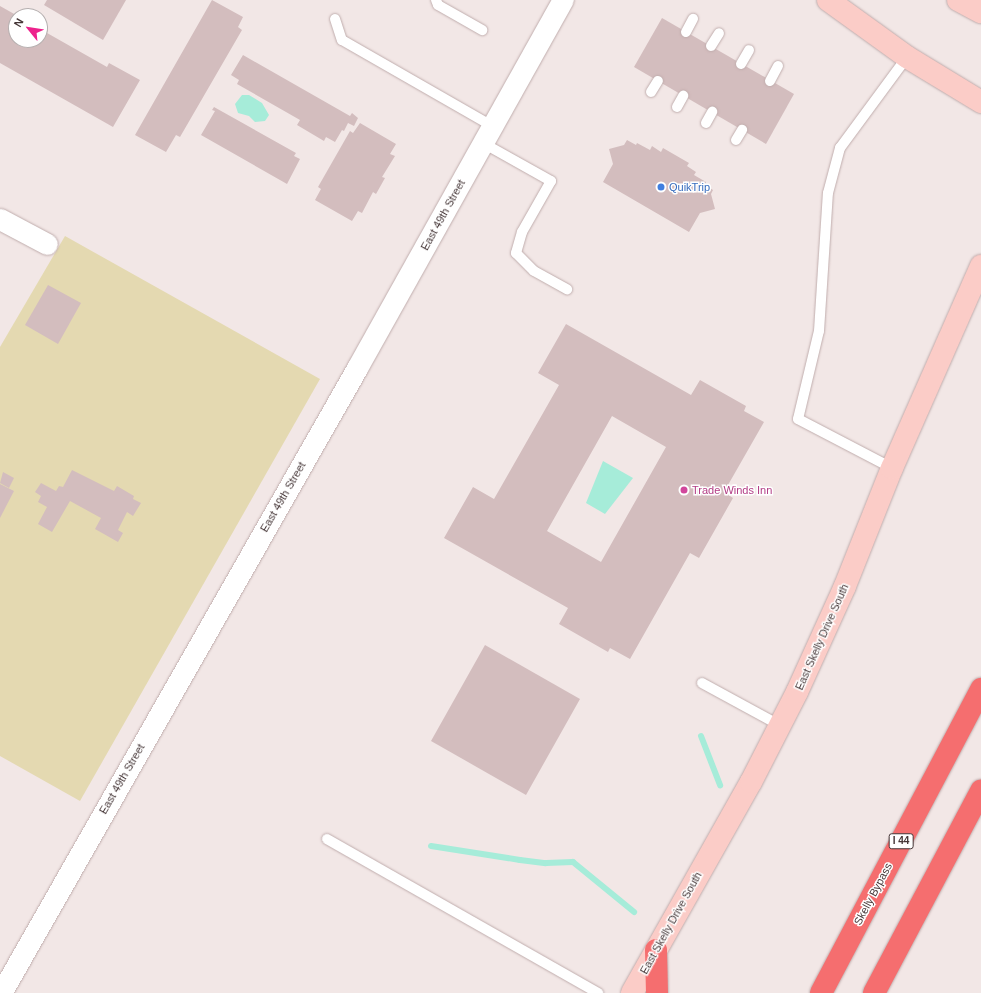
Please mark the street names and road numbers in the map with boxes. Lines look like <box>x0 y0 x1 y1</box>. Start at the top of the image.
street label: East 49th Street <box>418 177 468 253</box>
street label: East 49th Street <box>258 460 308 534</box>
street label: East Skelly Drive South <box>793 582 851 692</box>
street label: East 49th Street <box>97 742 147 816</box>
road number: I 44 <box>888 833 914 849</box>
street label: Skelly Bypass <box>851 861 895 927</box>
street label: East Skelly Drive South <box>637 870 705 976</box>

